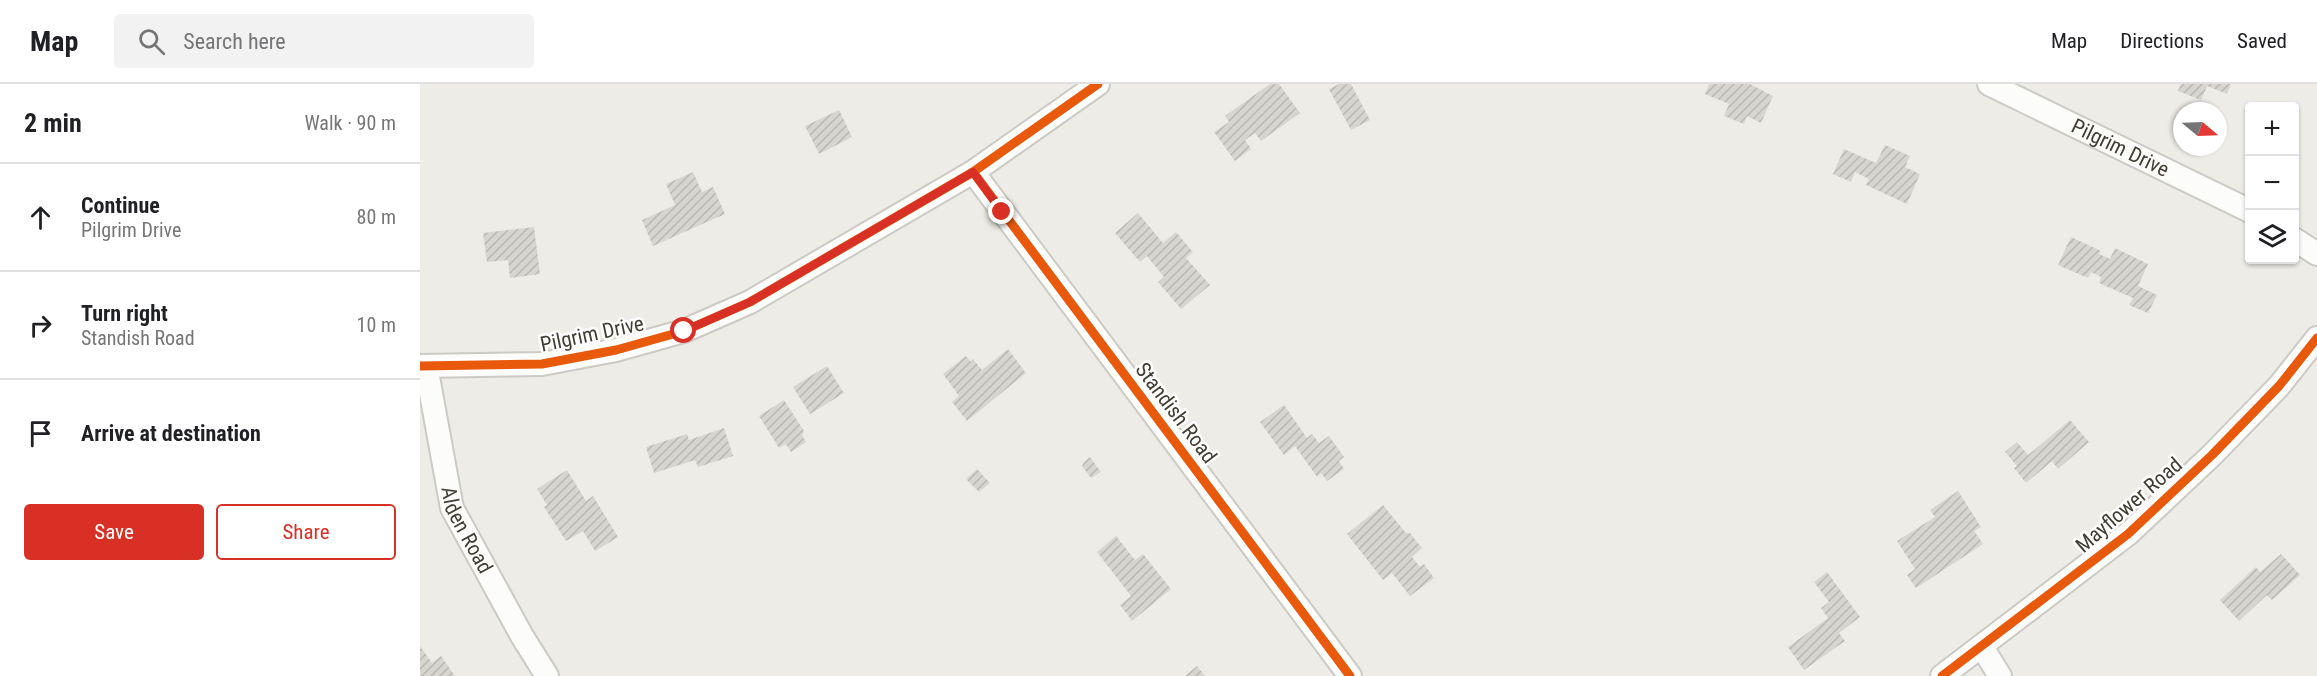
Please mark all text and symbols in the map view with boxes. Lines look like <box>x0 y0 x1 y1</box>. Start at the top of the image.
search box <box>114 14 534 68</box>
text: Map <box>30 25 78 58</box>
icon: search <box>135 25 168 58</box>
text: Search here <box>183 29 286 54</box>
text: Map <box>2051 29 2087 53</box>
text: Directions <box>2120 29 2204 53</box>
text: Saved <box>2237 29 2287 53</box>
north arrow <box>2173 102 2227 156</box>
map controls <box>2245 102 2299 264</box>
button: + <box>2245 102 2299 156</box>
text: 2 min <box>24 108 82 138</box>
text: Walk · 90 m <box>304 111 396 135</box>
street label: Pilgrim Drive <box>2068 114 2173 182</box>
button: − <box>2245 156 2299 210</box>
text: Continue <box>81 193 160 218</box>
route end <box>988 198 1014 224</box>
icon: ahead <box>24 201 57 234</box>
text: 80 m <box>357 205 396 229</box>
button: layers <box>2245 210 2299 264</box>
text: Pilgrim Drive <box>81 218 181 242</box>
text: Turn right <box>81 301 168 326</box>
icon: right <box>24 309 57 342</box>
street label: Pilgrim Drive <box>538 311 646 357</box>
text: 10 m <box>357 313 396 337</box>
route start <box>670 317 696 343</box>
text: Standish Road <box>81 326 195 350</box>
street label: Standish Road <box>1131 358 1221 468</box>
icon: arrive <box>24 417 57 450</box>
text: Arrive at destination <box>81 421 261 446</box>
street label: Mayflower Road <box>2071 452 2187 558</box>
street label: Alden Road <box>436 485 497 578</box>
button: Save <box>24 504 204 560</box>
button: Share <box>216 504 396 560</box>

